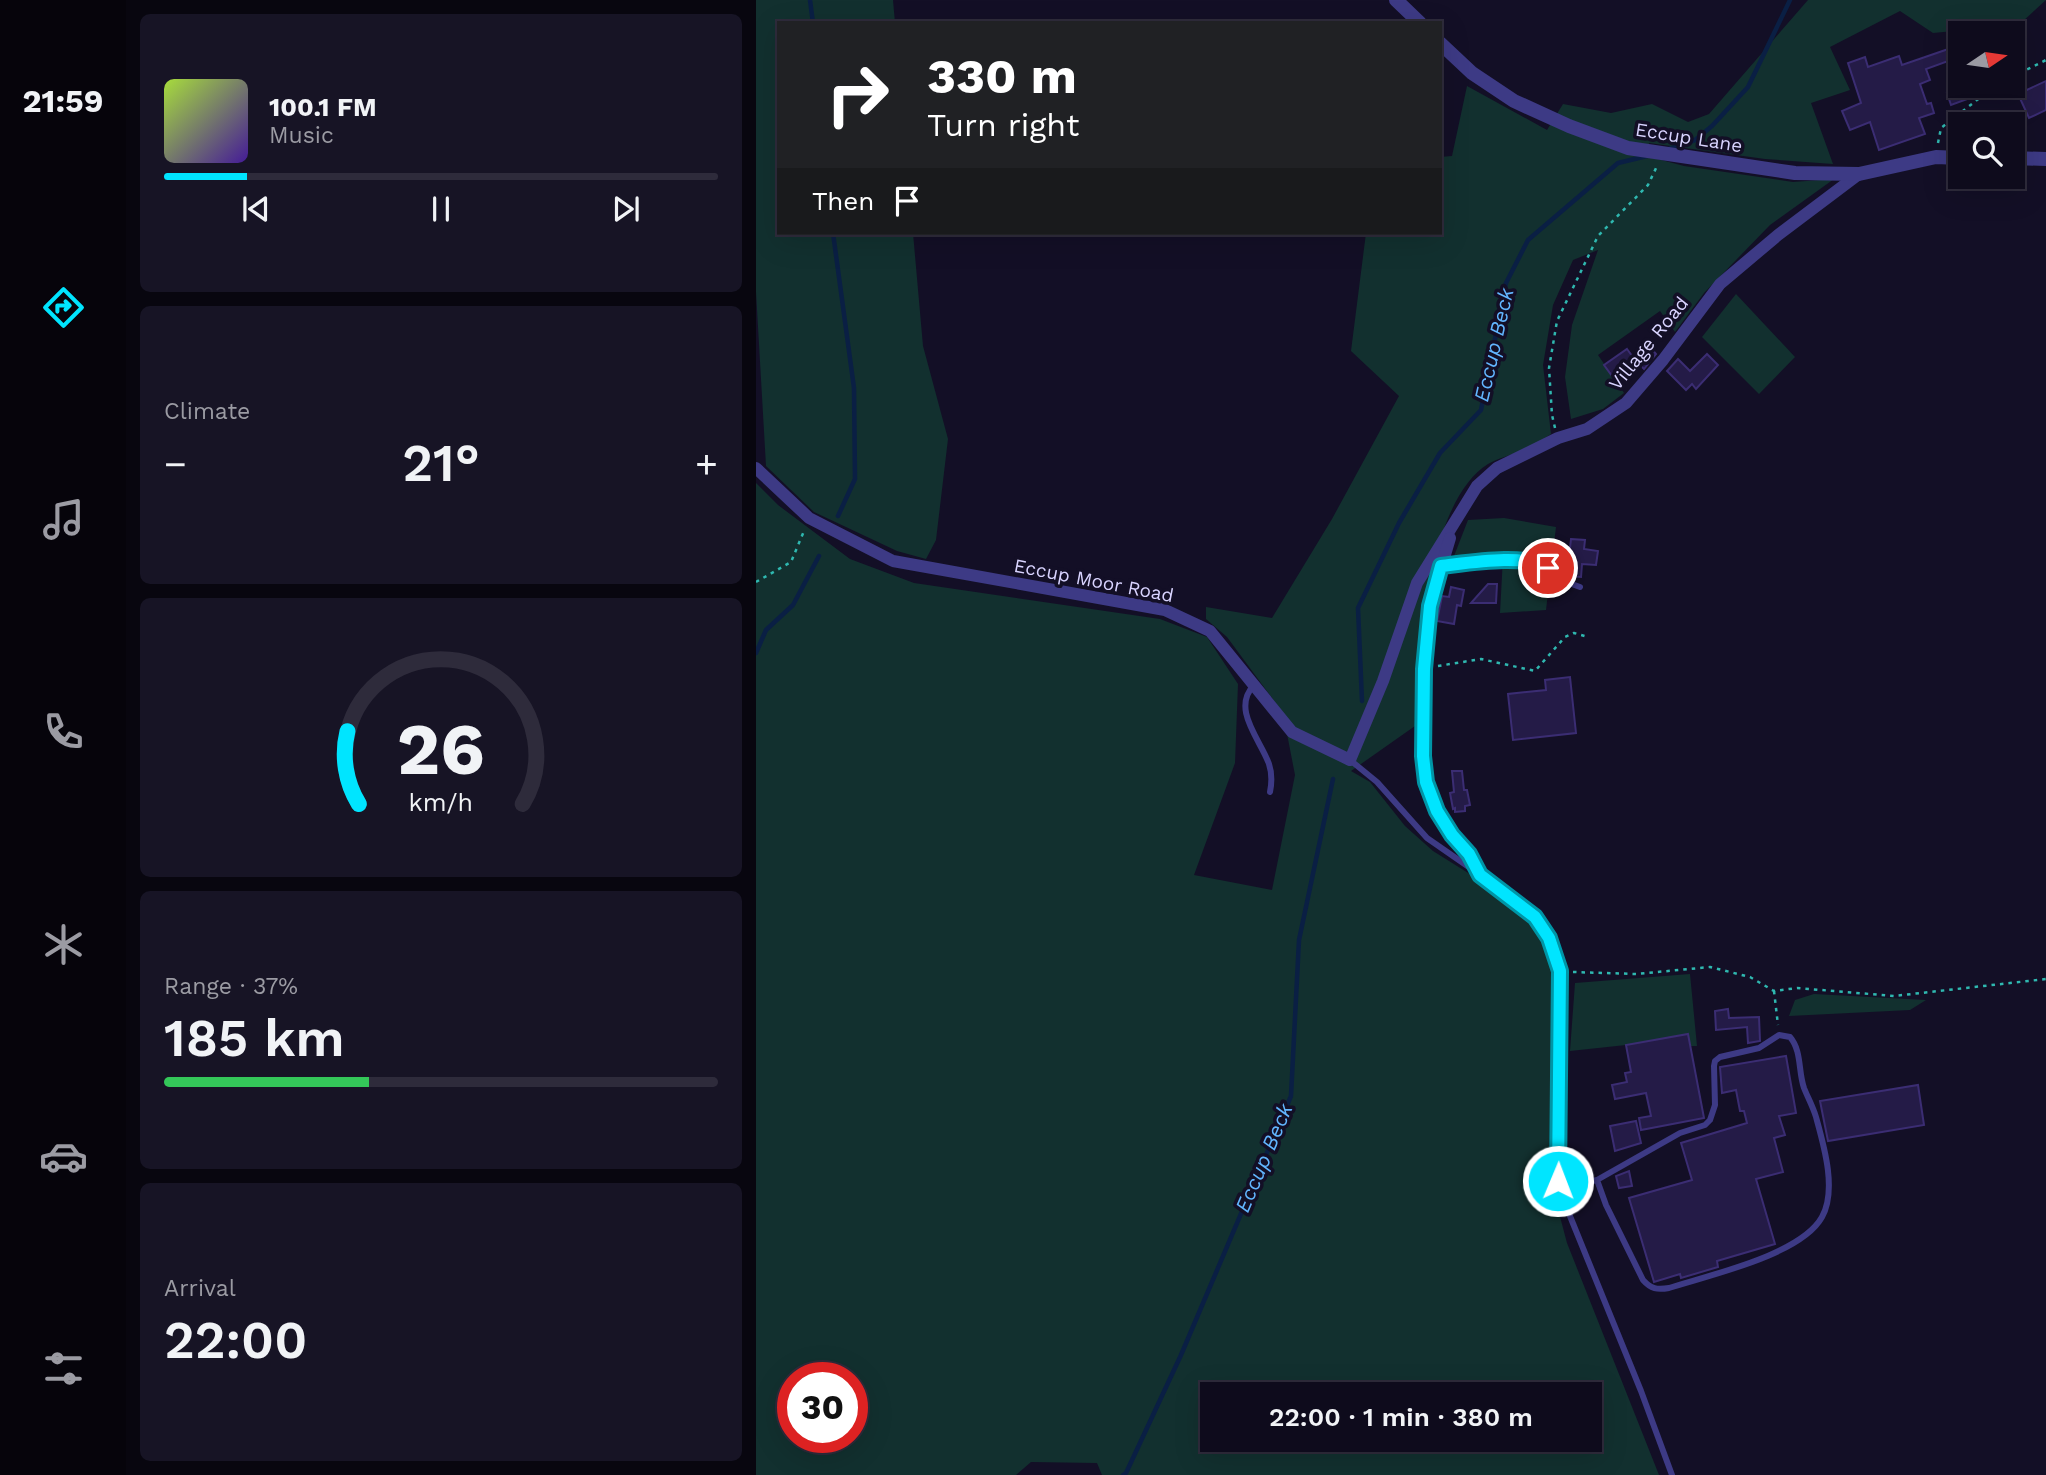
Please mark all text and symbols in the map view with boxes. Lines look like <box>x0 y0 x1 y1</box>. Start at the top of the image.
north arrow <box>1948 21 2025 98</box>
map controls <box>1948 21 2025 189</box>
text: 330 m <box>927 47 1077 105</box>
icon: right <box>812 49 903 140</box>
text: 21:59 <box>23 82 103 120</box>
text: 100.1 FM <box>269 92 377 122</box>
text: Turn right <box>927 106 1079 144</box>
button: search <box>1948 112 2025 189</box>
street label: Eccup Lane <box>1634 118 1744 157</box>
text: Music <box>269 122 334 149</box>
icon: arrive <box>888 182 926 220</box>
text: Then <box>812 186 874 216</box>
icon: previous <box>237 190 275 228</box>
icon: pause <box>422 190 460 228</box>
icon: next <box>607 190 645 228</box>
icon: directions <box>39 283 88 332</box>
water label: Eccup Beck <box>1468 285 1519 404</box>
street label: Village Road <box>1604 292 1693 395</box>
text: Climate <box>164 398 250 425</box>
text: 21° <box>402 433 480 494</box>
text: − <box>164 442 187 486</box>
text: + <box>695 442 718 486</box>
icon: music <box>39 495 88 544</box>
pin <box>1518 538 1578 598</box>
icon: arrive <box>1529 549 1567 587</box>
street label: Eccup Moor Road <box>1012 554 1176 607</box>
text: 26 <box>397 706 485 792</box>
icon: phone <box>39 707 88 756</box>
text: km/h <box>409 787 473 816</box>
icon: climate <box>39 920 88 969</box>
text: Range · 37% <box>164 973 298 1000</box>
text: 185 km <box>164 1008 345 1069</box>
water label: Eccup Beck <box>1229 1099 1298 1216</box>
icon: car <box>39 1132 88 1181</box>
position arrow <box>1521 1144 1595 1218</box>
text: Arrival <box>164 1275 236 1302</box>
text: 22:00 <box>164 1310 307 1371</box>
icon: filters <box>39 1344 88 1393</box>
speed limit sign: 30 <box>777 1362 868 1453</box>
text: 22:00 · 1 min · 380 m <box>1269 1402 1533 1432</box>

